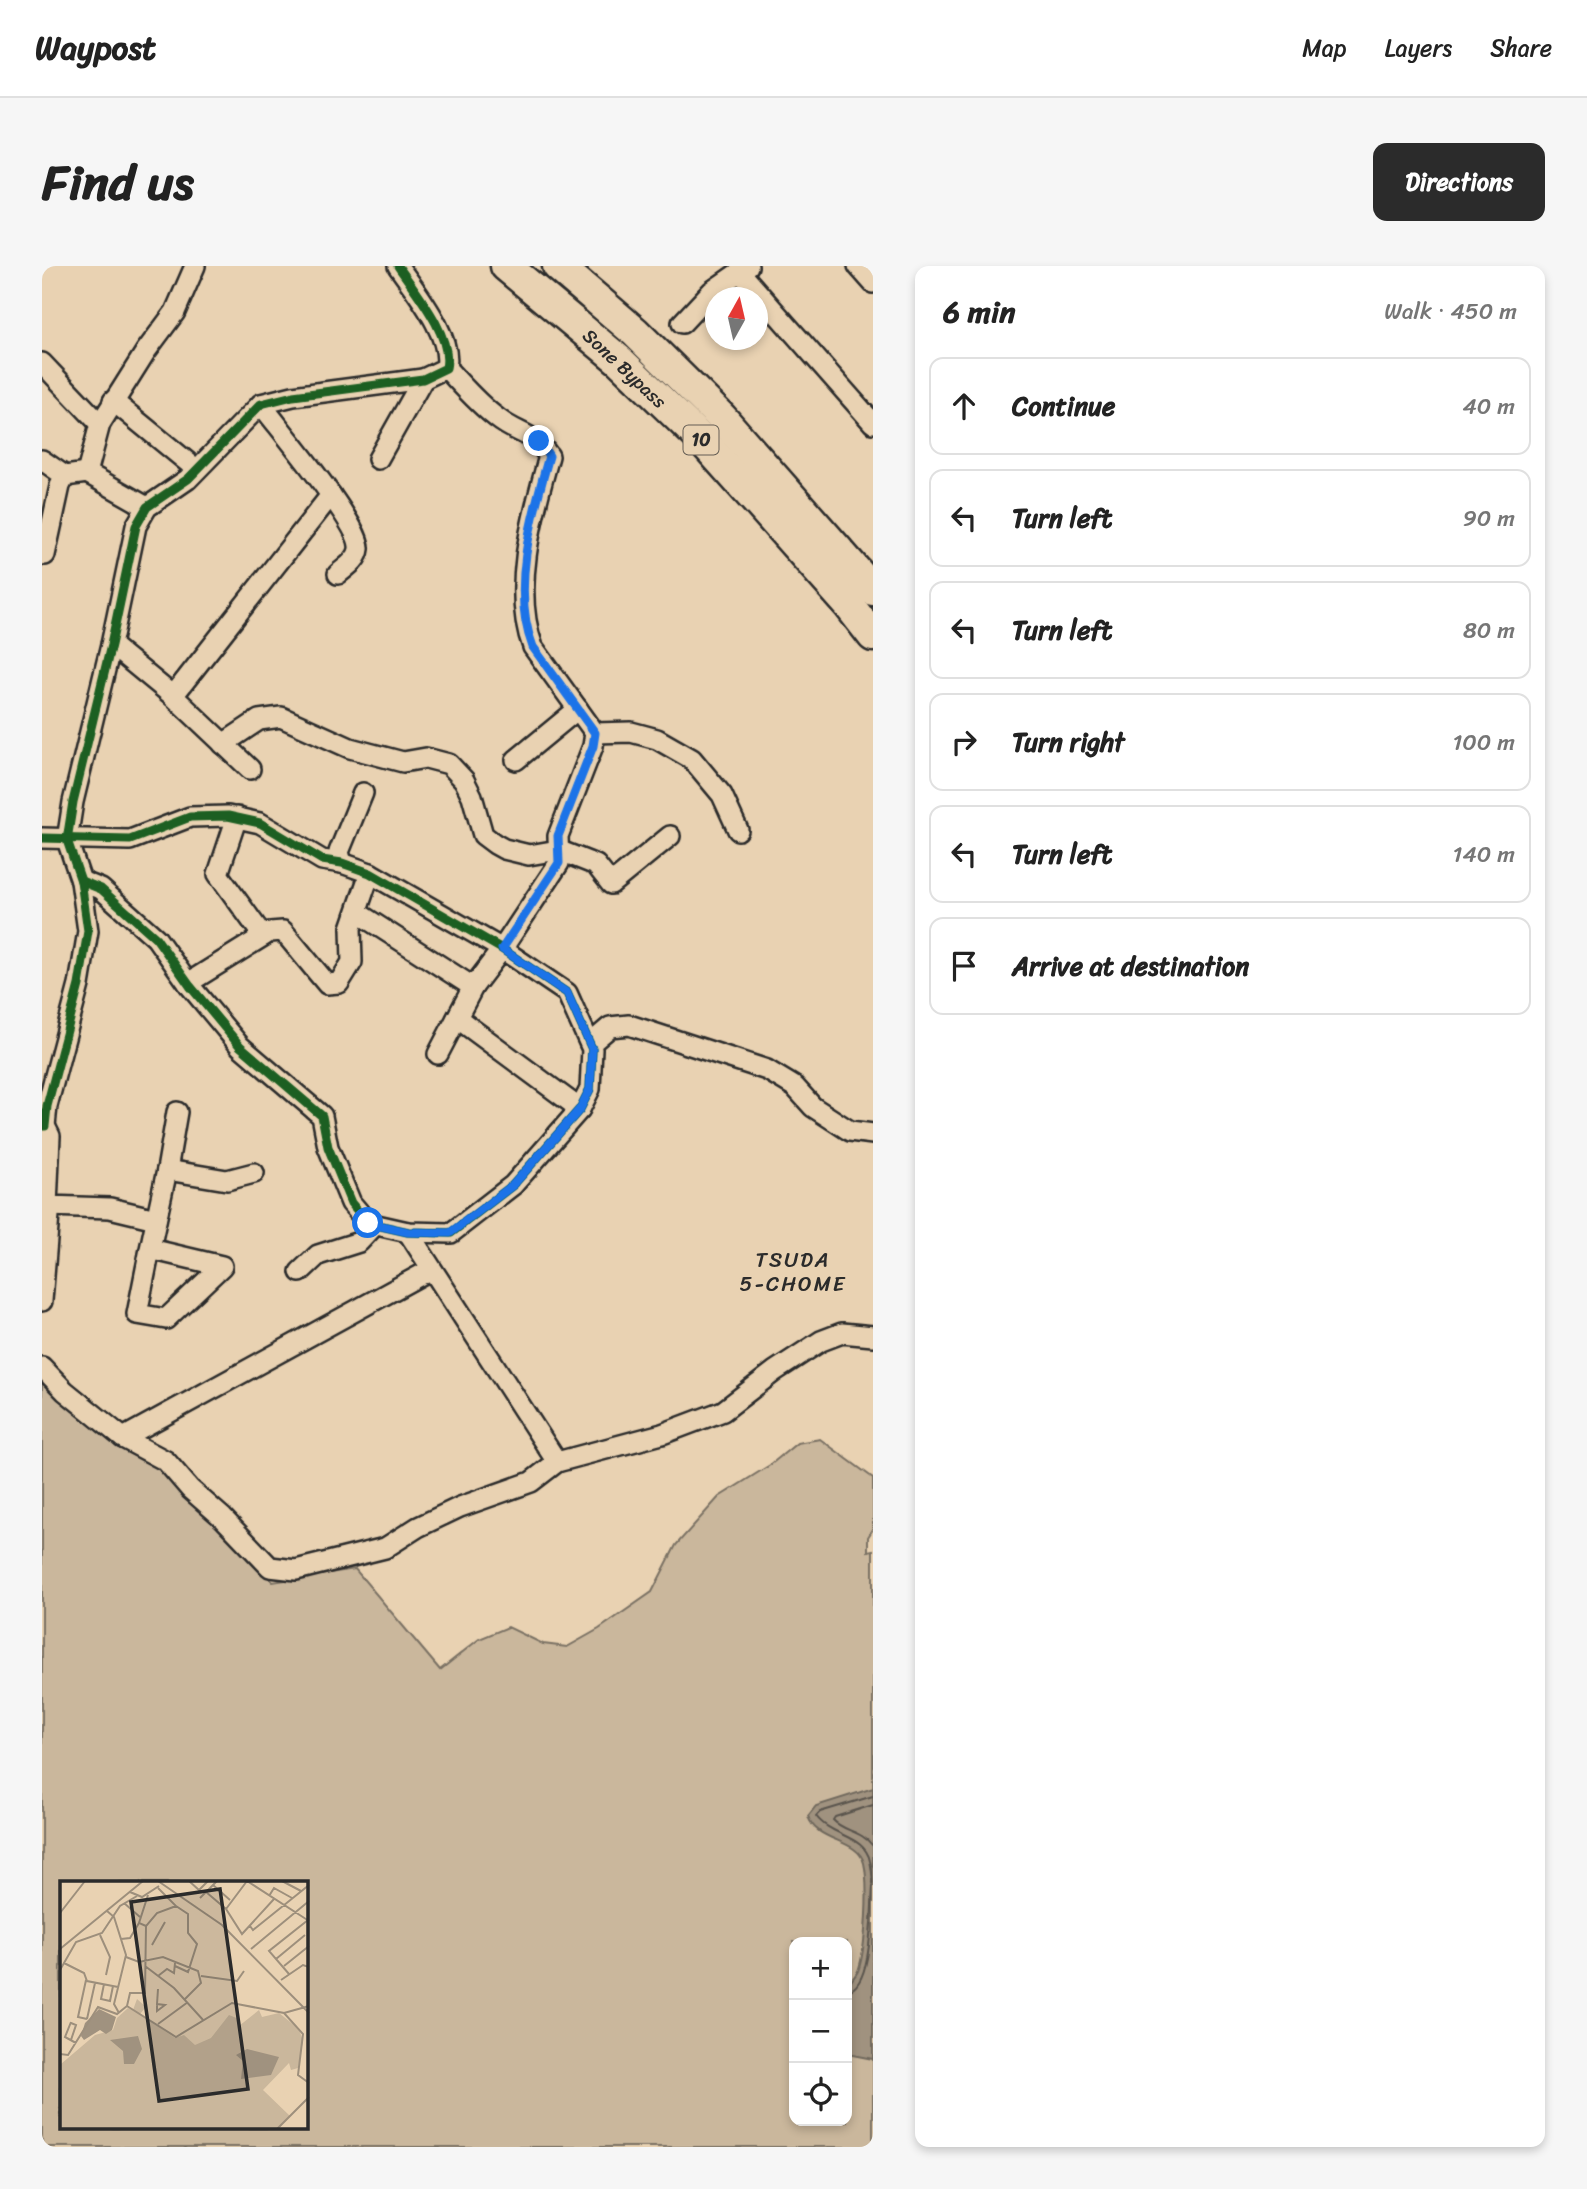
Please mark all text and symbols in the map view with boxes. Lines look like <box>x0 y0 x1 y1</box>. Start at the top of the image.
text: Waypost <box>35 19 156 77</box>
text: Map <box>1302 27 1347 69</box>
text: Layers <box>1385 27 1452 69</box>
text: Share <box>1490 27 1552 69</box>
text: Find us <box>42 139 194 226</box>
button: Directions <box>1373 143 1545 221</box>
text: 6 min <box>943 285 1015 339</box>
north arrow <box>705 287 768 350</box>
text: Walk · 450 m <box>1384 291 1517 332</box>
street label: Sone Bypass <box>575 320 675 417</box>
text: Continue <box>1012 383 1115 429</box>
text: 40 m <box>1462 386 1515 427</box>
icon: ahead <box>945 387 983 425</box>
route end <box>523 425 554 456</box>
road number: 10 <box>684 426 718 454</box>
text: Turn left <box>1012 495 1112 541</box>
text: 90 m <box>1463 498 1515 539</box>
icon: left <box>945 499 983 537</box>
text: Turn left <box>1012 607 1112 653</box>
text: 80 m <box>1463 610 1515 651</box>
icon: left <box>945 611 983 649</box>
text: Turn right <box>1012 719 1125 765</box>
text: 100 m <box>1452 722 1515 763</box>
icon: right <box>945 723 983 761</box>
text: Turn left <box>1012 831 1112 877</box>
text: 140 m <box>1453 834 1515 875</box>
icon: left <box>945 835 983 873</box>
text: Arrive at destination <box>1012 943 1249 989</box>
icon: arrive <box>945 947 983 985</box>
route start <box>352 1207 383 1238</box>
district label: TSUDA 5-CHOME <box>740 1241 846 1303</box>
inset map <box>60 1881 308 2130</box>
map controls <box>789 1937 852 2126</box>
button: + <box>789 1937 852 2000</box>
button: − <box>789 2000 852 2063</box>
button: locate <box>789 2063 852 2126</box>

